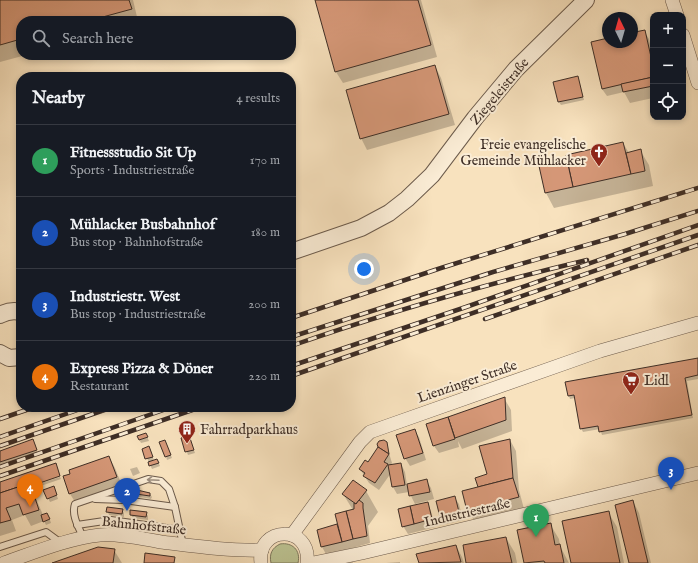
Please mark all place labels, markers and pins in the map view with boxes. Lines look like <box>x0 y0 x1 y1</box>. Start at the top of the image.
place label: Freie evangelische Gemeinde Mühlacker <box>461 136 587 170</box>
church icon: Freie evangelische Gemeinde Mühlacker <box>589 142 609 167</box>
supermarket icon: Lidl <box>621 370 641 395</box>
place label: Lidl <box>644 372 669 390</box>
building icon: Fahrradparkhaus <box>177 419 197 444</box>
place label: Fahrradparkhaus <box>200 421 298 439</box>
pin: 3 <box>658 457 684 490</box>
pin: 4 <box>17 474 43 507</box>
pin: 2 <box>114 478 140 511</box>
pin: 1 <box>523 504 549 537</box>

